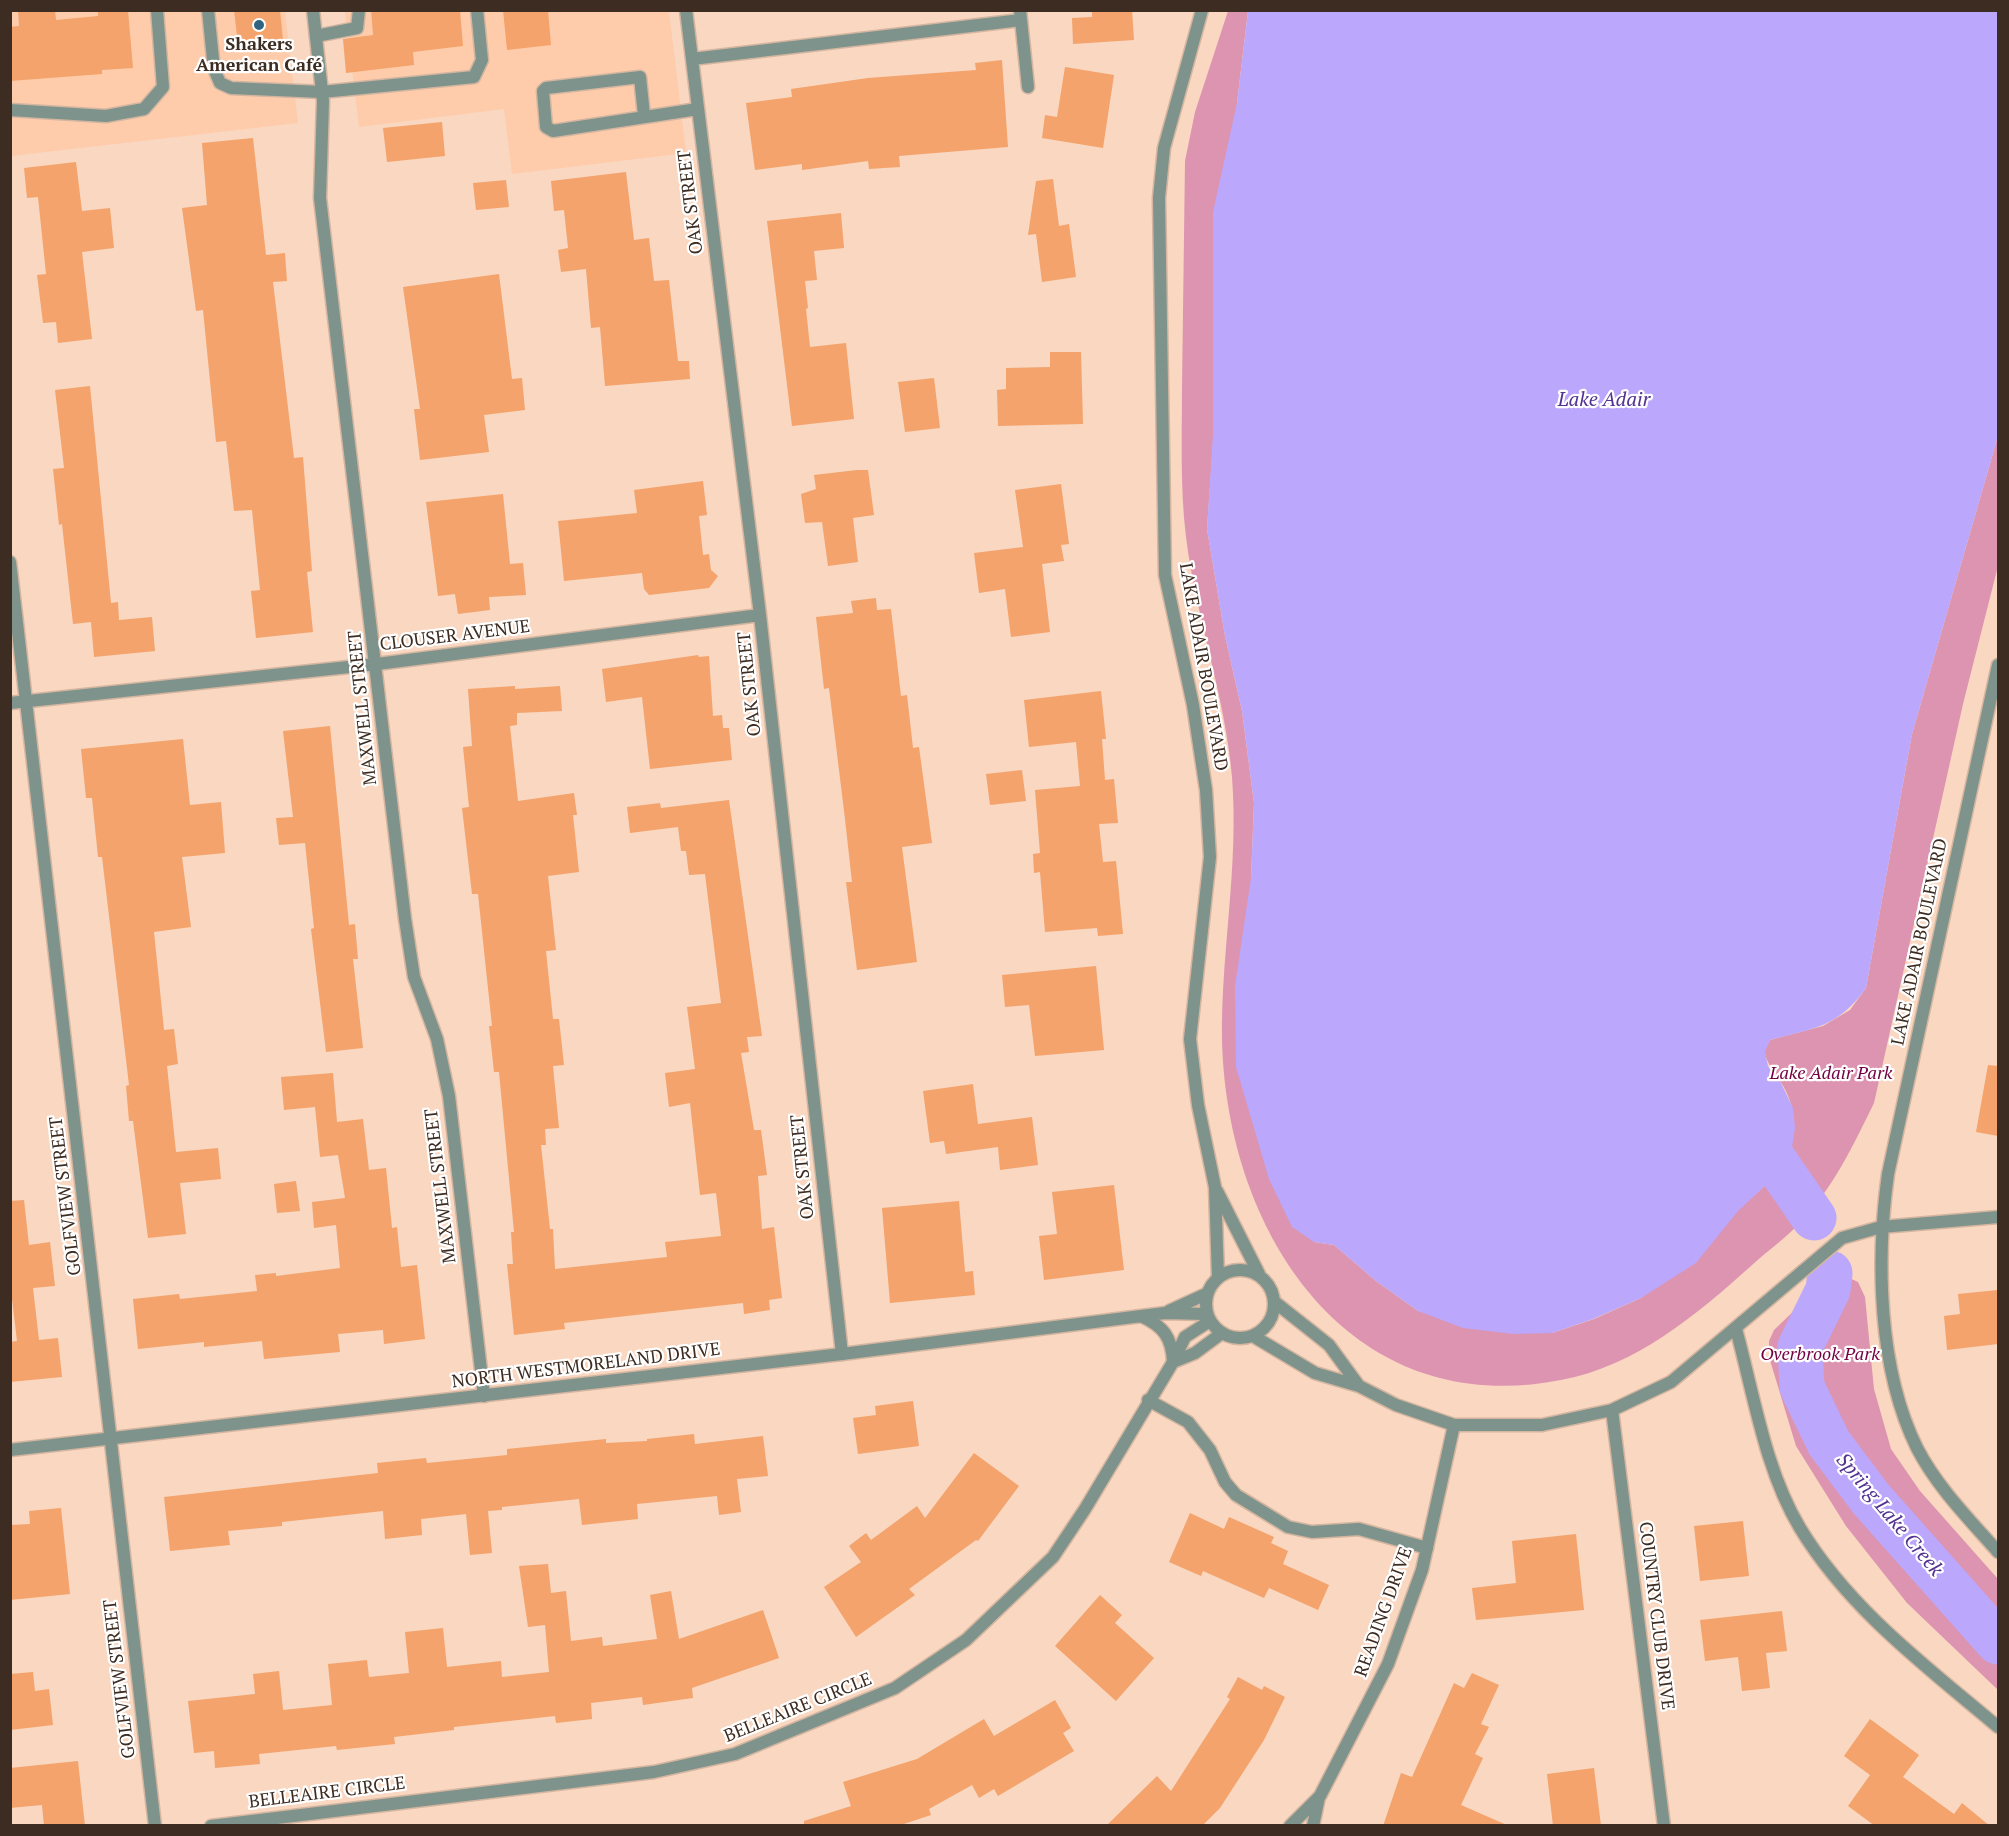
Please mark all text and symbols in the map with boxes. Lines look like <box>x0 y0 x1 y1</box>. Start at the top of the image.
marker: Shakers American Café <box>252 18 266 32</box>
place label: Shakers American Café <box>196 34 322 76</box>
street label: OAK STREET <box>674 149 708 255</box>
water label: Lake Adair <box>1558 388 1650 412</box>
street label: LAKE ADAIR BOULEVARD <box>1174 561 1232 773</box>
street label: CLOUSER AVENUE <box>379 616 531 656</box>
street label: MAXWELL STREET <box>344 630 382 786</box>
street label: OAK STREET <box>734 631 766 737</box>
street label: LAKE ADAIR BOULEVARD <box>1888 837 1952 1047</box>
park label: Lake Adair Park <box>1769 1063 1893 1085</box>
street label: MAXWELL STREET <box>421 1108 461 1264</box>
street label: OAK STREET <box>787 1114 819 1220</box>
street label: GOLFVIEW STREET <box>46 1115 86 1277</box>
street label: NORTH WESTMORELAND DRIVE <box>450 1339 722 1393</box>
park label: Overbrook Park <box>1760 1344 1880 1366</box>
water label: Spring Lake Creek <box>1831 1449 1947 1581</box>
street label: COUNTRY CLUB DRIVE <box>1634 1521 1678 1711</box>
street label: READING DRIVE <box>1350 1544 1418 1680</box>
street label: GOLFVIEW STREET <box>100 1598 140 1760</box>
street label: BELLEAIRE CIRCLE <box>721 1668 875 1748</box>
street label: BELLEAIRE CIRCLE <box>248 1773 406 1813</box>

